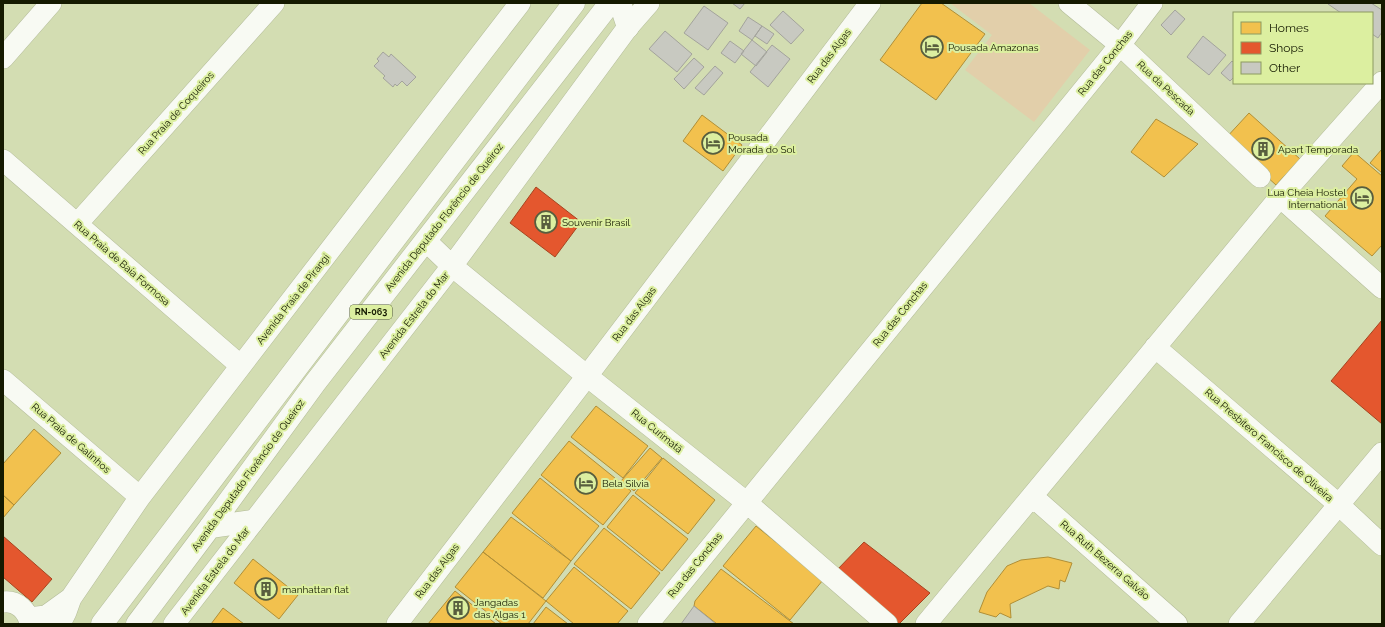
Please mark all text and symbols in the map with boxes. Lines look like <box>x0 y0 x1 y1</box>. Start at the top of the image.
legend <box>1233 12 1373 84</box>
text: Homes <box>1269 21 1309 35</box>
street label: Rua das Algas <box>805 27 853 85</box>
street label: Rua das Conchas <box>1076 28 1134 97</box>
hotel icon: Pousada Amazonas <box>919 34 945 60</box>
text: Shops <box>1269 41 1304 55</box>
place label: Pousada Amazonas <box>948 42 1039 53</box>
street label: Rua da Pescada <box>1135 59 1197 117</box>
text: Other <box>1269 61 1301 75</box>
street label: Rua Praia de Coqueiros <box>136 69 216 157</box>
hotel icon: Pousada Morada do Sol <box>700 130 726 156</box>
place label: Pousada Morada do Sol <box>728 132 796 155</box>
building icon: Apart Temporada <box>1250 136 1276 162</box>
street label: Avenida Deputado Florêncio de Queiroz <box>383 141 505 293</box>
place label: Apart Temporada <box>1278 144 1358 155</box>
hotel icon: Lua Cheia Hostel International <box>1349 185 1375 211</box>
place label: Lua Cheia Hostel International <box>1268 187 1346 210</box>
building icon: Souvenir Brasil <box>533 209 559 235</box>
place label: Souvenir Brasil <box>562 217 630 228</box>
street label: Rua Praia de Baía Formosa <box>72 218 172 308</box>
street label: Avenida Praia de Pirangi <box>254 252 332 346</box>
street label: Avenida Estrela do Mar <box>377 269 451 360</box>
street label: Rua das Conchas <box>871 279 929 348</box>
street label: Rua das Algas <box>610 285 658 343</box>
road number: RN-063 <box>350 305 392 319</box>
street label: Rua Presbítero Francisco de Oliveira <box>1203 386 1335 504</box>
street label: Avenida Deputado Florêncio de Queiroz <box>189 397 307 553</box>
street label: Rua Praia de Galinhos <box>30 401 113 475</box>
street label: Rua Curimatã <box>629 407 685 455</box>
hotel icon: Bela Silvia <box>573 470 599 496</box>
place label: Bela Silvia <box>602 478 649 489</box>
street label: Rua Ruth Bezerra Galvão <box>1058 518 1152 602</box>
street label: Avenida Estrela do Mar <box>179 525 252 617</box>
street label: Rua das Conchas <box>666 530 724 599</box>
street label: Rua das Algas <box>413 542 461 600</box>
building icon: manhattan flat <box>253 576 279 602</box>
place label: manhattan flat <box>282 584 349 595</box>
building icon: Jangadas das Algas 1 <box>445 595 471 621</box>
place label: Jangadas das Algas 1 <box>474 597 526 620</box>

